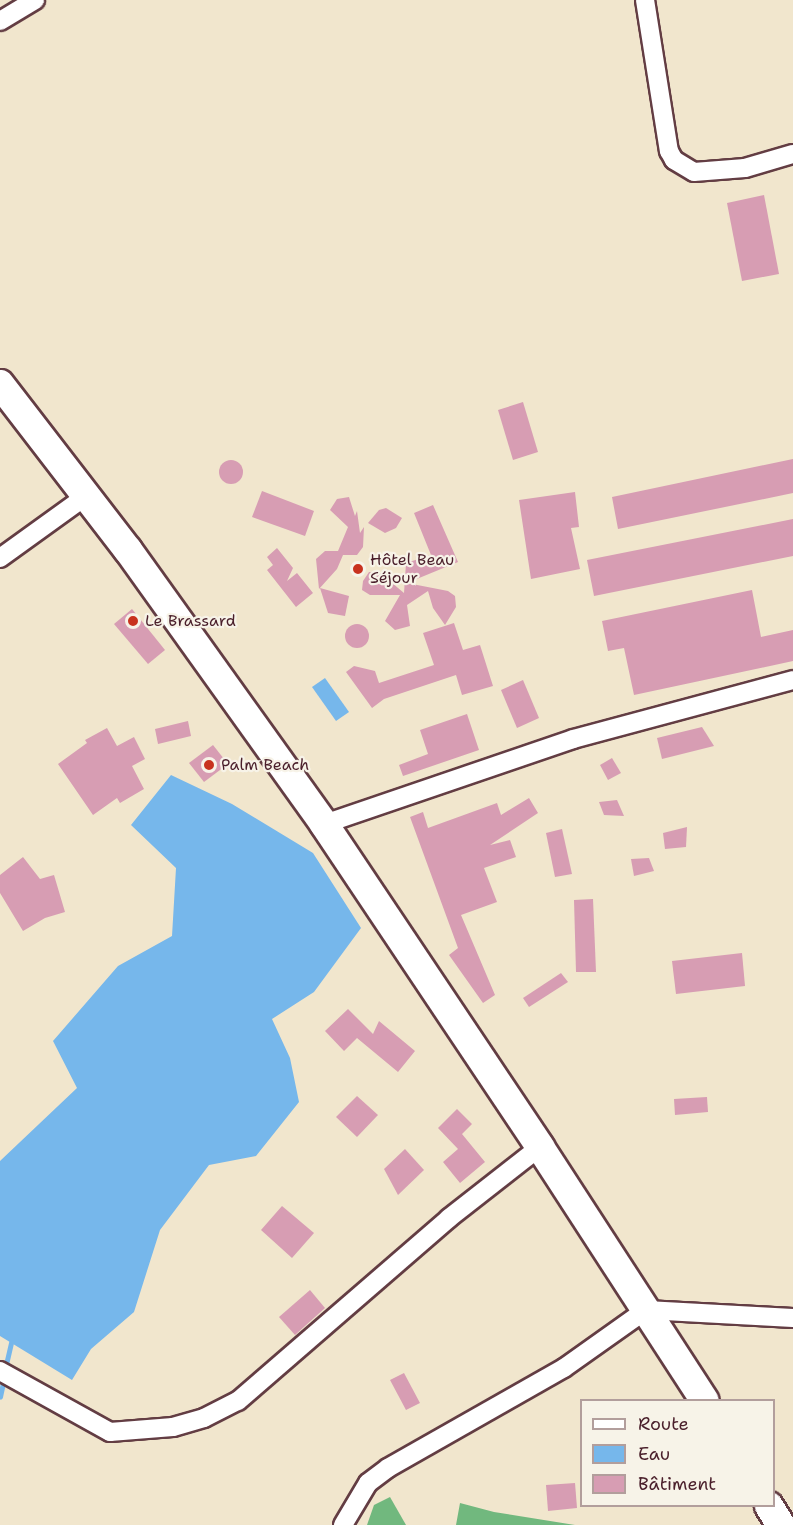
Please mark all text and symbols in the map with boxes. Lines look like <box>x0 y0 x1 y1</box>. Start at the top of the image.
place label: Hôtel Beau Séjour <box>370 550 454 588</box>
marker: Hôtel Beau Séjour <box>351 562 365 576</box>
place label: Le Brassard <box>145 611 236 631</box>
marker: Le Brassard <box>126 614 140 628</box>
place label: Palm Beach <box>221 755 309 775</box>
marker: Palm Beach <box>202 758 216 772</box>
legend <box>580 1399 775 1507</box>
text: Route <box>638 1412 689 1436</box>
text: Eau <box>638 1442 670 1466</box>
text: Bâtiment <box>638 1472 716 1496</box>

